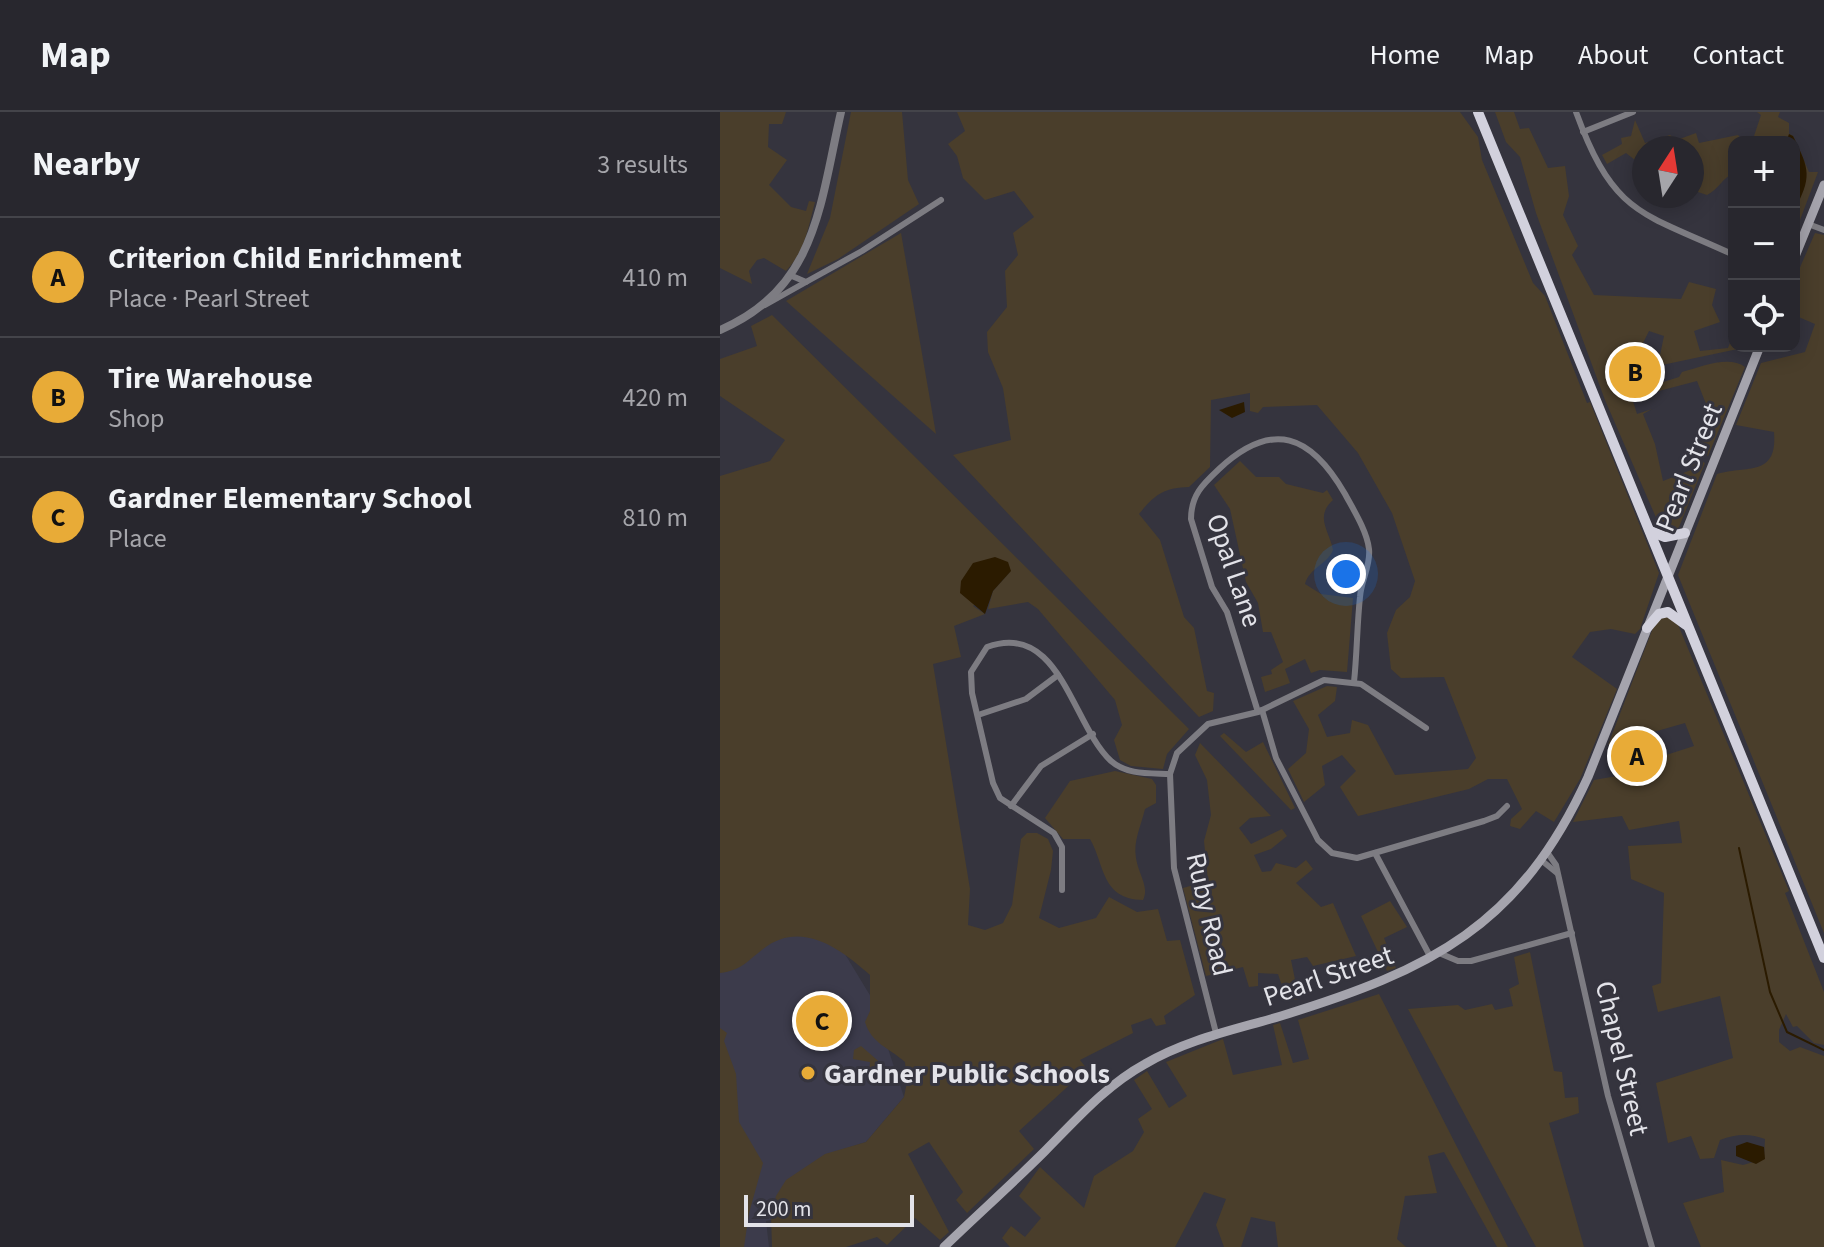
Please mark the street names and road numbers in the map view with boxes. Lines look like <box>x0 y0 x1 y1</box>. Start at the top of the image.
street label: Pearl Street <box>1645 397 1733 538</box>
street label: Opal Lane <box>1196 508 1272 632</box>
street label: Ruby Road <box>1175 849 1243 980</box>
street label: Pearl Street <box>1258 935 1399 1017</box>
street label: Chapel Street <box>1585 977 1659 1140</box>

